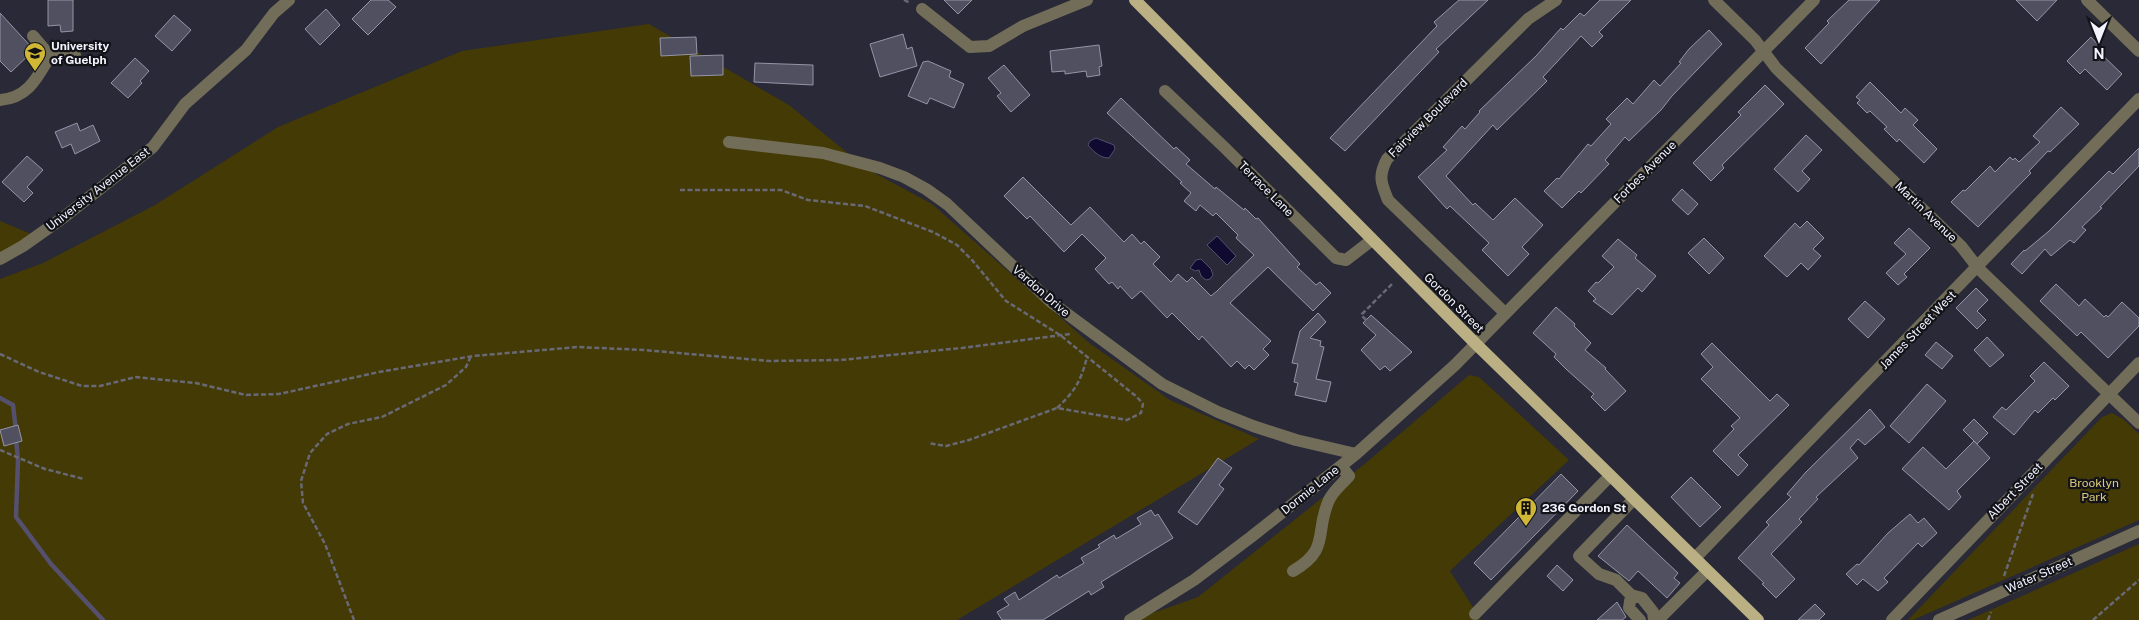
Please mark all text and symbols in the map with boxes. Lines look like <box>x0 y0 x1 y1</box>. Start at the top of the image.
north arrow <box>2074 15 2124 65</box>
place label: University of Guelph <box>51 39 109 67</box>
school or university icon: University of Guelph <box>23 41 47 72</box>
text: N <box>2094 45 2104 61</box>
street label: Fairview Boulevard <box>1386 76 1470 160</box>
street label: Forbes Avenue <box>1611 138 1679 206</box>
street label: University Avenue East <box>44 144 153 234</box>
street label: Terrace Lane <box>1236 159 1297 220</box>
street label: Martin Avenue <box>1892 179 1960 245</box>
street label: Vardon Drive <box>1010 262 1073 320</box>
street label: Gordon Street <box>1421 270 1487 336</box>
street label: James Street West <box>1877 288 1959 372</box>
street label: Albert Street <box>1985 460 2046 522</box>
street label: Dormie Lane <box>1278 462 1342 517</box>
park label: Brooklyn Park <box>2069 476 2119 504</box>
building icon: 236 Gordon St <box>1514 496 1538 527</box>
place label: 236 Gordon St <box>1542 501 1626 515</box>
street label: Water Street <box>2004 554 2075 596</box>

